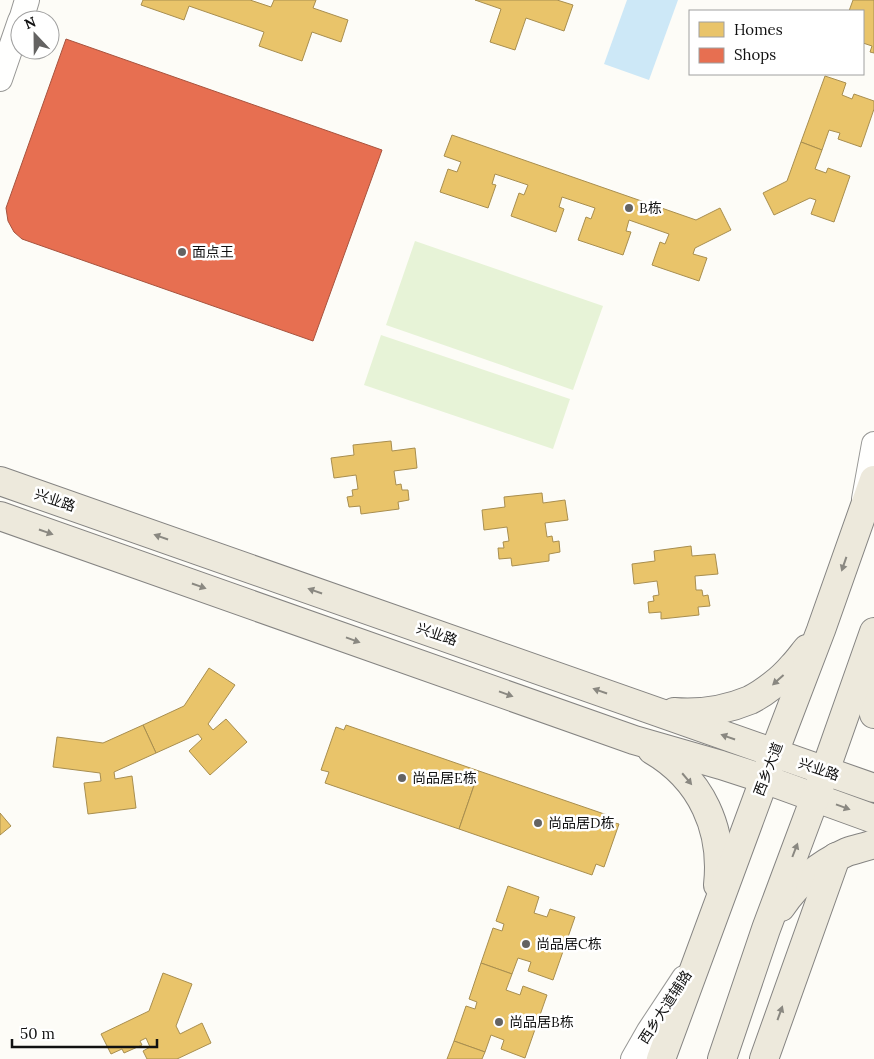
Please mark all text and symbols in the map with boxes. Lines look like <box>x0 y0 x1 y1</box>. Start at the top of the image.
north arrow <box>10 10 60 60</box>
legend <box>689 10 864 75</box>
text: N <box>22 13 39 33</box>
text: Homes <box>734 20 783 39</box>
text: Shops <box>734 45 776 64</box>
place label: B栋 <box>639 199 662 217</box>
marker: B栋 <box>623 202 635 214</box>
place label: 面点王 <box>192 243 234 261</box>
marker: 面点王 <box>176 246 188 258</box>
street label: 兴业路 <box>32 485 78 515</box>
one-way arrow <box>39 528 54 536</box>
one-way arrow <box>154 533 169 540</box>
one-way arrow <box>840 556 847 571</box>
one-way arrow <box>192 583 207 590</box>
one-way arrow <box>307 587 322 594</box>
street label: 兴业路 <box>414 619 460 649</box>
one-way arrow <box>345 637 360 644</box>
one-way arrow <box>773 674 785 686</box>
one-way arrow <box>592 687 607 695</box>
one-way arrow <box>499 690 514 698</box>
one-way arrow <box>720 732 735 740</box>
street label: 西乡大道 <box>750 740 786 798</box>
street label: 兴业路 <box>796 754 842 784</box>
place label: 尚品居E栋 <box>412 769 477 787</box>
marker: 尚品居E栋 <box>396 772 408 784</box>
one-way arrow <box>681 772 692 785</box>
one-way arrow <box>835 804 850 811</box>
place label: 尚品居D栋 <box>548 814 614 832</box>
marker: 尚品居D栋 <box>532 817 544 829</box>
one-way arrow <box>792 843 799 858</box>
place label: 尚品居C栋 <box>536 935 602 953</box>
marker: 尚品居C栋 <box>520 938 532 950</box>
street label: 西乡大道辅路 <box>635 967 695 1047</box>
one-way arrow <box>776 1005 784 1020</box>
place label: 尚品居B栋 <box>509 1013 574 1031</box>
scale bar <box>12 1016 158 1048</box>
marker: 尚品居B栋 <box>493 1016 505 1028</box>
text: 50 m <box>20 1024 55 1043</box>

